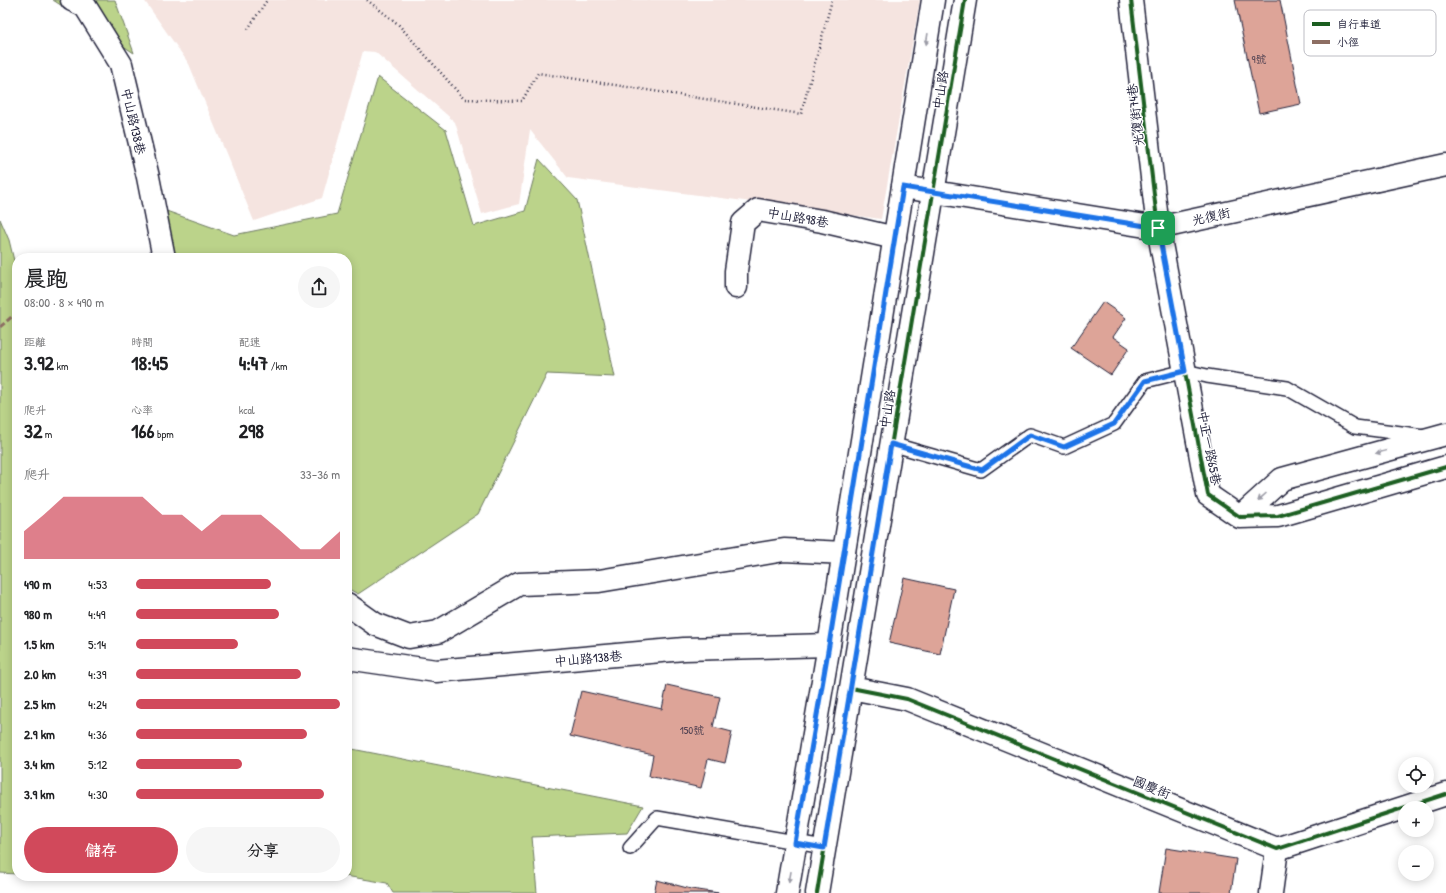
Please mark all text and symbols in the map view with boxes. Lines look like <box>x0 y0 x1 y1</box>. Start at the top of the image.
legend <box>1304 10 1436 56</box>
text: 自行車道 <box>1337 17 1381 31</box>
one-way arrow <box>924 32 930 45</box>
text: 小徑 <box>1337 35 1359 49</box>
house number: 9號 <box>1251 52 1267 66</box>
street label: 中山路 <box>928 69 952 111</box>
street label: 光復街74巷 <box>1122 82 1148 148</box>
street label: 中山路138巷 <box>118 86 150 156</box>
street label: 中山路98巷 <box>766 203 830 231</box>
street label: 光復街 <box>1190 203 1232 229</box>
pin <box>1141 211 1175 245</box>
icon: arrive <box>1147 217 1169 239</box>
text: 晨跑 <box>24 263 68 293</box>
button: share <box>298 266 340 308</box>
text: 08:00 · 8 × 490 m <box>24 293 104 311</box>
text: 距離 <box>24 335 46 349</box>
text: 時間 <box>131 335 153 349</box>
text: 配速 <box>239 335 261 349</box>
text: 3.92 <box>24 349 54 376</box>
text: 18:45 <box>131 349 168 376</box>
text: 4:47 <box>239 349 268 376</box>
text: km <box>54 359 69 373</box>
text: /km <box>268 359 287 373</box>
street label: 中山路 <box>875 388 899 430</box>
text: 爬升 <box>24 403 46 417</box>
text: 心率 <box>131 403 153 417</box>
text: kcal <box>239 403 255 417</box>
street label: 中正一路65巷 <box>1194 409 1226 487</box>
text: 32 <box>24 417 42 444</box>
text: 166 <box>131 417 155 444</box>
text: 298 <box>239 417 264 444</box>
text: m <box>42 427 52 441</box>
text: bpm <box>155 427 174 441</box>
one-way arrow <box>1375 449 1387 455</box>
text: 爬升 <box>24 465 50 483</box>
text: 33–36 m <box>300 465 340 483</box>
one-way arrow <box>1257 492 1267 502</box>
text: 490 m <box>24 575 51 593</box>
text: 4:53 <box>88 575 107 593</box>
text: 980 m <box>24 605 52 623</box>
text: 4:49 <box>88 605 106 623</box>
text: 1.5 km <box>24 635 54 653</box>
text: 5:14 <box>88 635 106 653</box>
street label: 中山路138巷 <box>553 646 623 670</box>
text: 2.0 km <box>24 665 56 683</box>
text: 4:39 <box>88 665 107 683</box>
text: 2.5 km <box>24 695 56 713</box>
text: 4:24 <box>88 695 107 713</box>
house number: 150號 <box>680 723 704 737</box>
text: 2.9 km <box>24 725 55 743</box>
text: 4:36 <box>88 725 107 743</box>
text: 3.4 km <box>24 755 55 773</box>
text: 5:12 <box>88 755 107 773</box>
map controls <box>1398 757 1434 881</box>
button: locate <box>1398 757 1434 793</box>
street label: 國慶街 <box>1131 771 1173 803</box>
text: 3.9 km <box>24 785 55 803</box>
text: 4:30 <box>88 785 108 803</box>
button: + <box>1398 801 1434 837</box>
button: 儲存 <box>24 827 178 873</box>
button: 分享 <box>186 827 340 873</box>
button: − <box>1398 845 1434 881</box>
one-way arrow <box>786 871 792 883</box>

